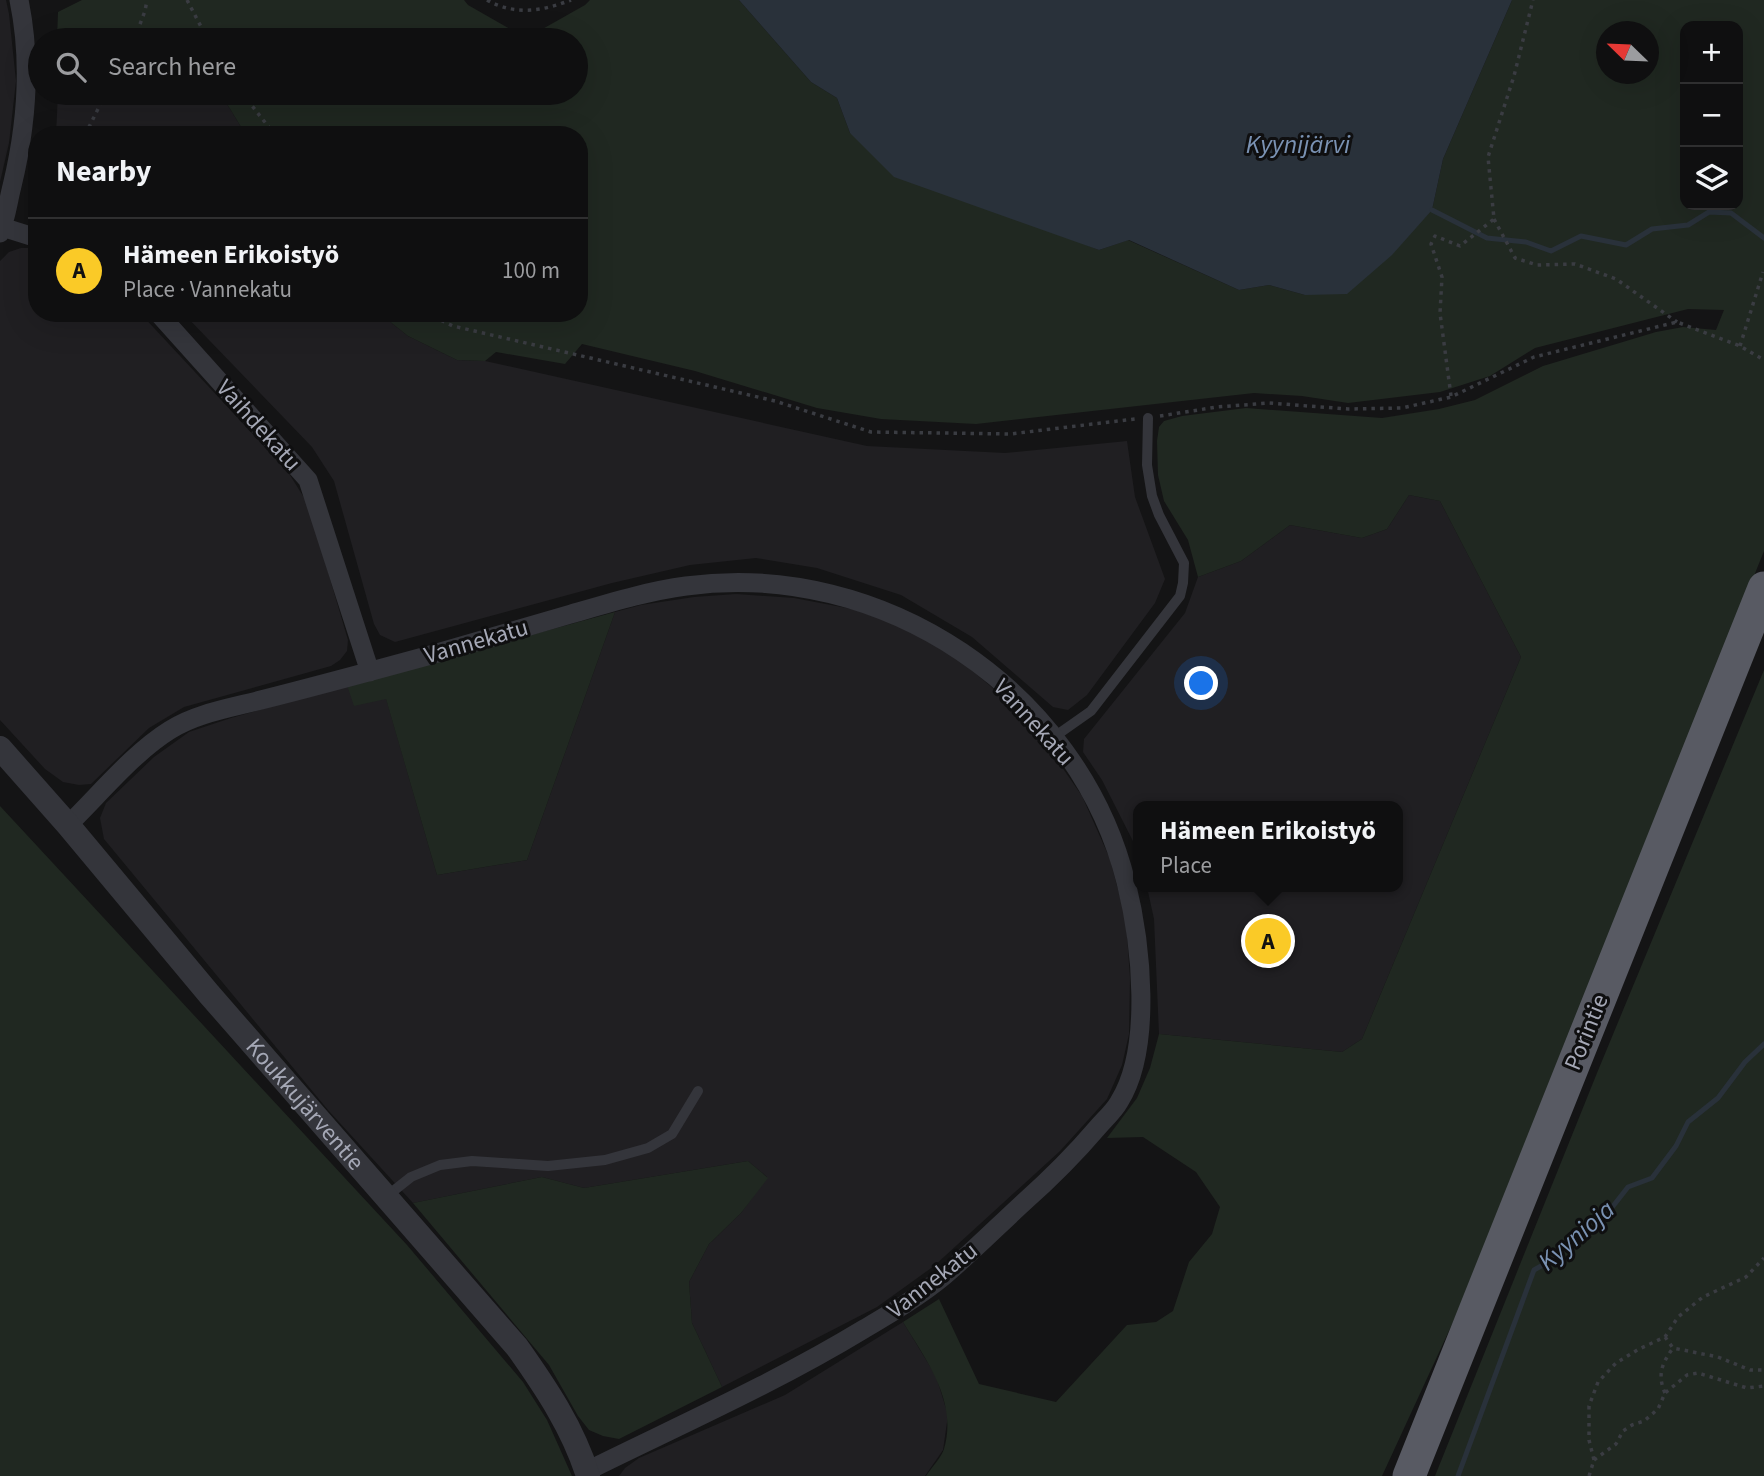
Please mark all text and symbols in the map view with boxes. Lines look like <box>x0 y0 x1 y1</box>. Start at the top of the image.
north arrow <box>1596 21 1659 84</box>
map controls <box>1680 21 1743 210</box>
button: + <box>1680 21 1743 84</box>
search box <box>28 28 588 105</box>
icon: search <box>52 48 90 86</box>
text: Search here <box>108 48 236 85</box>
button: − <box>1680 84 1743 147</box>
water label: Kyynijärvi <box>1246 126 1351 163</box>
button: layers <box>1680 147 1743 210</box>
text: Nearby <box>56 150 151 193</box>
text: Hämeen Erikoistyö <box>123 236 339 273</box>
text: A <box>72 254 86 287</box>
text: 100 m <box>502 254 560 287</box>
text: Place · Vannekatu <box>123 273 292 306</box>
street label: Vaihdekatu <box>208 372 309 479</box>
street label: Vannekatu <box>420 610 532 673</box>
your location <box>1184 666 1218 700</box>
street label: Vannekatu <box>985 671 1082 774</box>
popup <box>1133 801 1403 892</box>
text: Hämeen Erikoistyö <box>1160 812 1376 849</box>
text: Place <box>1160 849 1212 882</box>
pin: A <box>1245 915 1291 967</box>
street label: Porintie <box>1555 989 1618 1076</box>
street label: Koukkujärventie <box>237 1031 372 1178</box>
water label: Kyynioja <box>1530 1192 1623 1279</box>
street label: Vannekatu <box>880 1234 985 1327</box>

